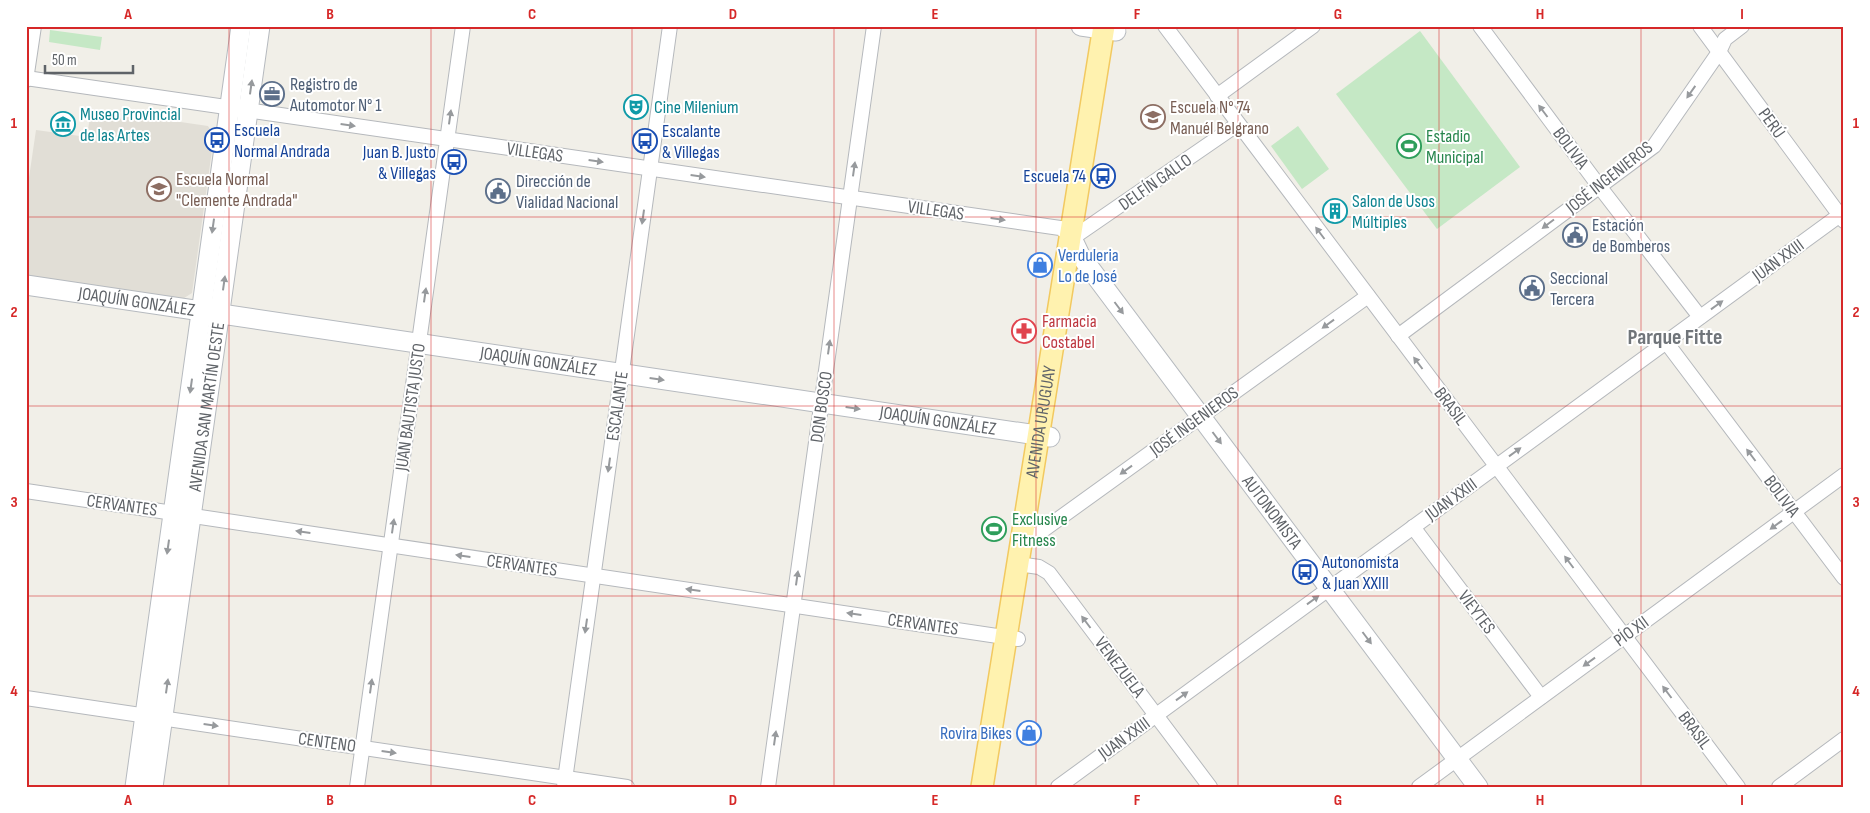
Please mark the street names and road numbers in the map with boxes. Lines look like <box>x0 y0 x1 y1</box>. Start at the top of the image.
street label: PERÚ <box>1754 104 1790 142</box>
street label: BOLIVIA <box>1548 123 1593 173</box>
street label: JOSÉ INGENIEROS <box>1561 137 1657 218</box>
street label: VILLEGAS <box>505 138 565 167</box>
street label: DELFÍN GALLO <box>1115 150 1196 215</box>
street label: VILLEGAS <box>906 196 966 225</box>
street label: JUAN XXIII <box>1748 235 1808 287</box>
street label: JOAQUÍN GONZÁLEZ <box>76 283 197 321</box>
street label: AVENIDA SAN MARTÍN OESTE <box>185 321 229 494</box>
street label: JUAN BAUTISTA JUSTO <box>391 342 430 473</box>
street label: JOAQUÍN GONZÁLEZ <box>478 342 598 381</box>
street label: AVENIDA URUGUAY <box>1022 364 1060 480</box>
street label: ESCALANTE <box>602 370 633 442</box>
street label: DON BOSCO <box>806 370 837 444</box>
street label: JOSÉ INGENIEROS <box>1145 382 1243 461</box>
street label: BRASIL <box>1430 383 1472 430</box>
street label: JOAQUÍN GONZÁLEZ <box>877 402 998 440</box>
street label: AUTONOMISTA <box>1237 471 1306 554</box>
street label: BOLIVIA <box>1759 471 1804 521</box>
street label: JUAN XXIII <box>1421 474 1481 526</box>
street label: CERVANTES <box>85 490 159 521</box>
street label: CERVANTES <box>485 550 559 581</box>
street label: VIEYTES <box>1453 586 1500 638</box>
street label: CERVANTES <box>886 609 960 640</box>
street label: PÍO XII <box>1610 612 1653 651</box>
street label: VENEZUELA <box>1090 633 1149 702</box>
street label: BRASIL <box>1674 707 1716 754</box>
street label: JUAN XXIII <box>1094 713 1154 765</box>
street label: CENTENO <box>297 728 357 757</box>

